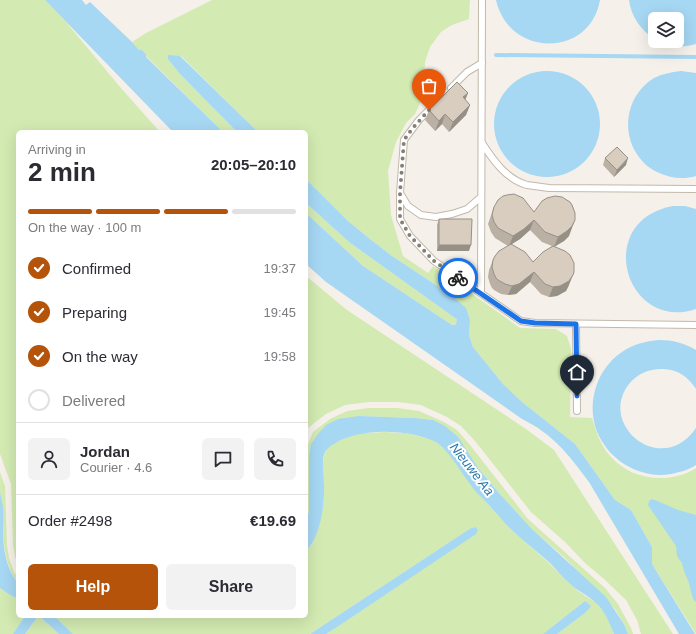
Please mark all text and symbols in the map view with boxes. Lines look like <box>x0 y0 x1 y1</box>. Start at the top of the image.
map controls <box>648 12 684 48</box>
button: layers <box>648 12 684 48</box>
pin <box>412 69 446 110</box>
icon: bag <box>418 75 440 97</box>
text: Arriving in <box>28 142 86 157</box>
text: 20:05–20:10 <box>211 156 296 173</box>
text: 2 min <box>28 157 96 187</box>
text: On the way · 100 m <box>28 220 141 235</box>
icon: check <box>28 257 50 279</box>
courier <box>438 258 478 298</box>
text: Confirmed <box>62 260 131 277</box>
text: 19:37 <box>263 261 296 276</box>
icon: bike <box>447 267 469 289</box>
icon: check <box>28 301 50 323</box>
text: Preparing <box>62 304 127 321</box>
text: 19:45 <box>263 305 296 320</box>
icon: check <box>28 345 50 367</box>
text: On the way <box>62 348 138 365</box>
text: 19:58 <box>263 349 296 364</box>
pin <box>560 355 594 396</box>
icon: home <box>566 361 588 383</box>
text: Delivered <box>62 392 125 409</box>
button: person <box>28 438 70 480</box>
button: chat <box>202 438 244 480</box>
button: phone <box>254 438 296 480</box>
water label: Nieuwe Aa <box>447 440 497 498</box>
text: Jordan <box>80 443 130 460</box>
text: Courier · 4.6 <box>80 460 152 475</box>
text: Order #2498 <box>28 512 112 529</box>
text: €19.69 <box>250 512 296 529</box>
button: Help <box>28 564 158 610</box>
button: Share <box>166 564 296 610</box>

